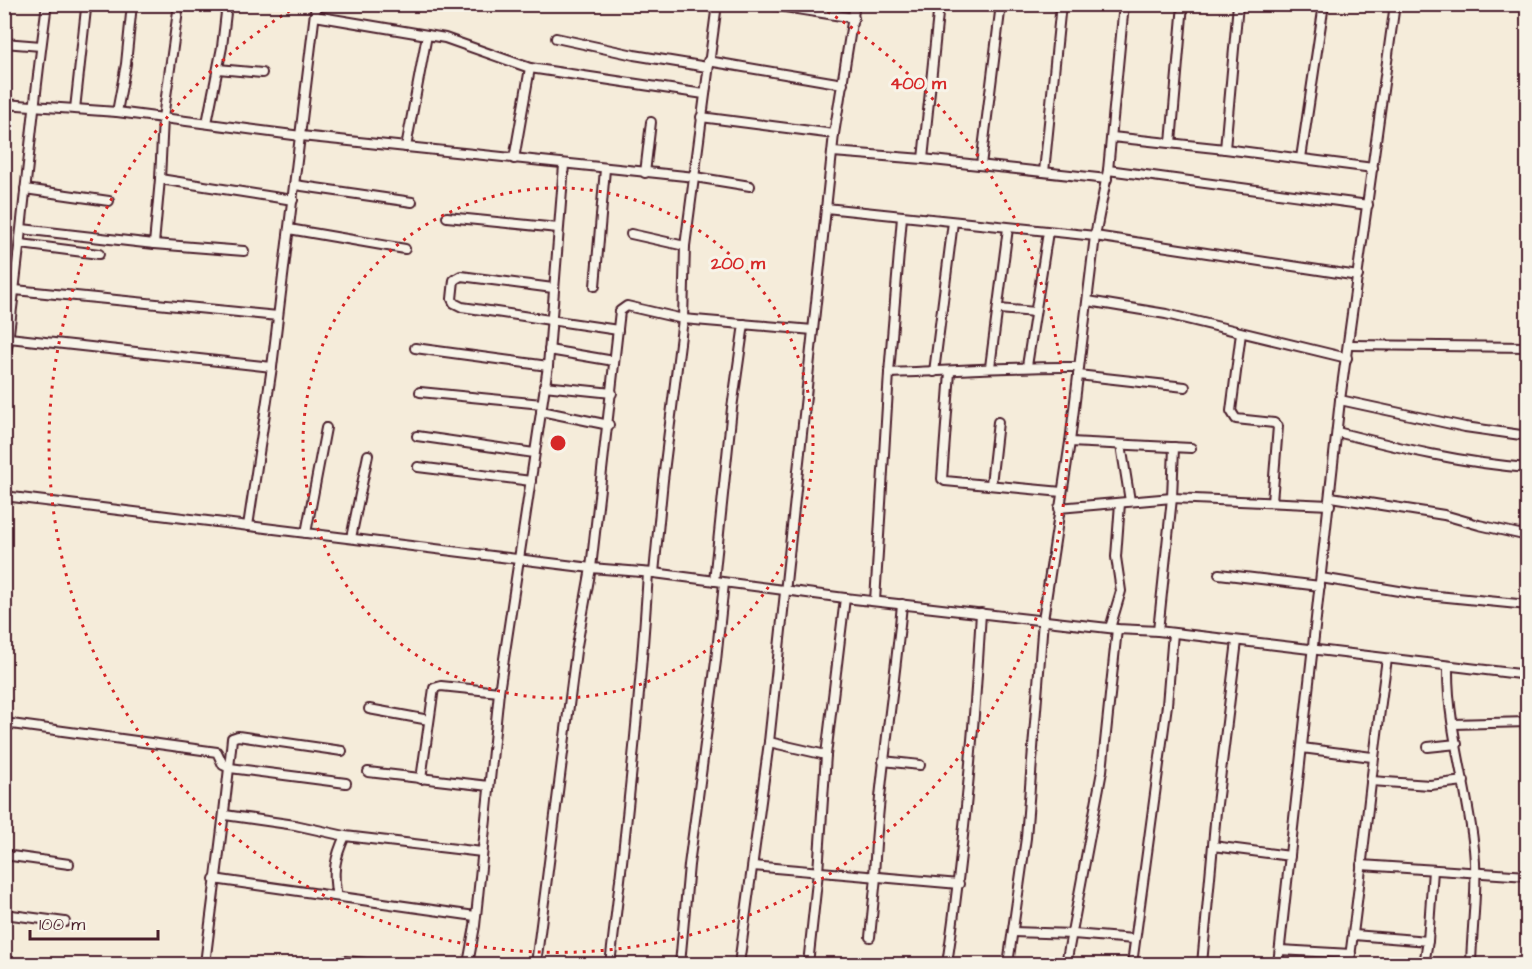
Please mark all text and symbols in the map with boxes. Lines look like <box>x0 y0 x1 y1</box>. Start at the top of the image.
text: 400 m <box>890 71 947 96</box>
text: 200 m <box>710 251 766 276</box>
centre of rings <box>548 433 568 453</box>
scale bar <box>30 903 158 941</box>
text: 100 m <box>39 912 85 937</box>

